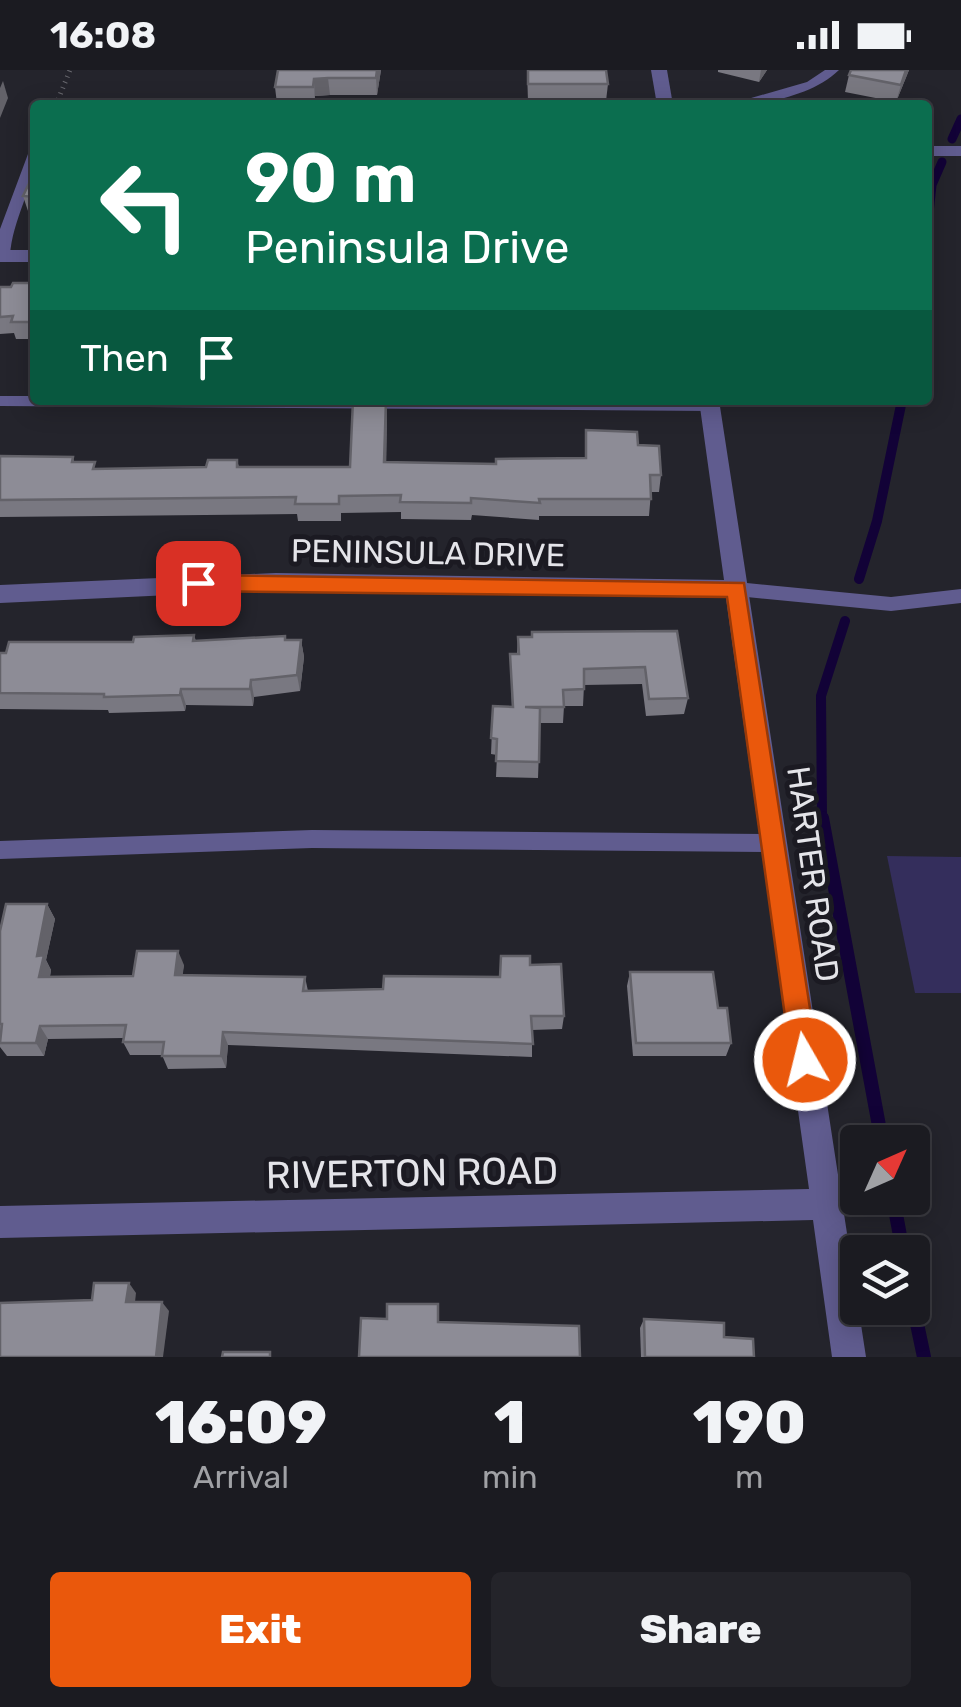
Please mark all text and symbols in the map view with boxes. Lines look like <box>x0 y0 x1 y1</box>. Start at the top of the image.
text: 16:08 <box>50 12 156 58</box>
text: 90 m <box>245 137 417 220</box>
icon: left <box>80 140 210 270</box>
text: Peninsula Drive <box>245 221 569 274</box>
icon: arrive <box>189 330 244 385</box>
text: Then <box>80 335 169 381</box>
street label: PENINSULA DRIVE <box>291 532 565 574</box>
pin <box>156 541 241 626</box>
icon: arrive <box>171 556 226 611</box>
street label: HARTER ROAD <box>779 764 847 984</box>
position arrow <box>753 1008 857 1112</box>
north arrow <box>840 1125 930 1215</box>
map controls <box>840 1125 930 1325</box>
street label: RIVERTON ROAD <box>265 1147 559 1199</box>
button: layers <box>840 1235 930 1325</box>
text: 16:09 <box>155 1387 327 1458</box>
text: 1 <box>494 1387 526 1458</box>
text: 190 <box>693 1387 806 1458</box>
text: Arrival <box>193 1458 289 1496</box>
text: min <box>482 1458 538 1496</box>
text: m <box>735 1458 764 1496</box>
button: Exit <box>50 1572 471 1687</box>
button: Share <box>491 1572 911 1687</box>

